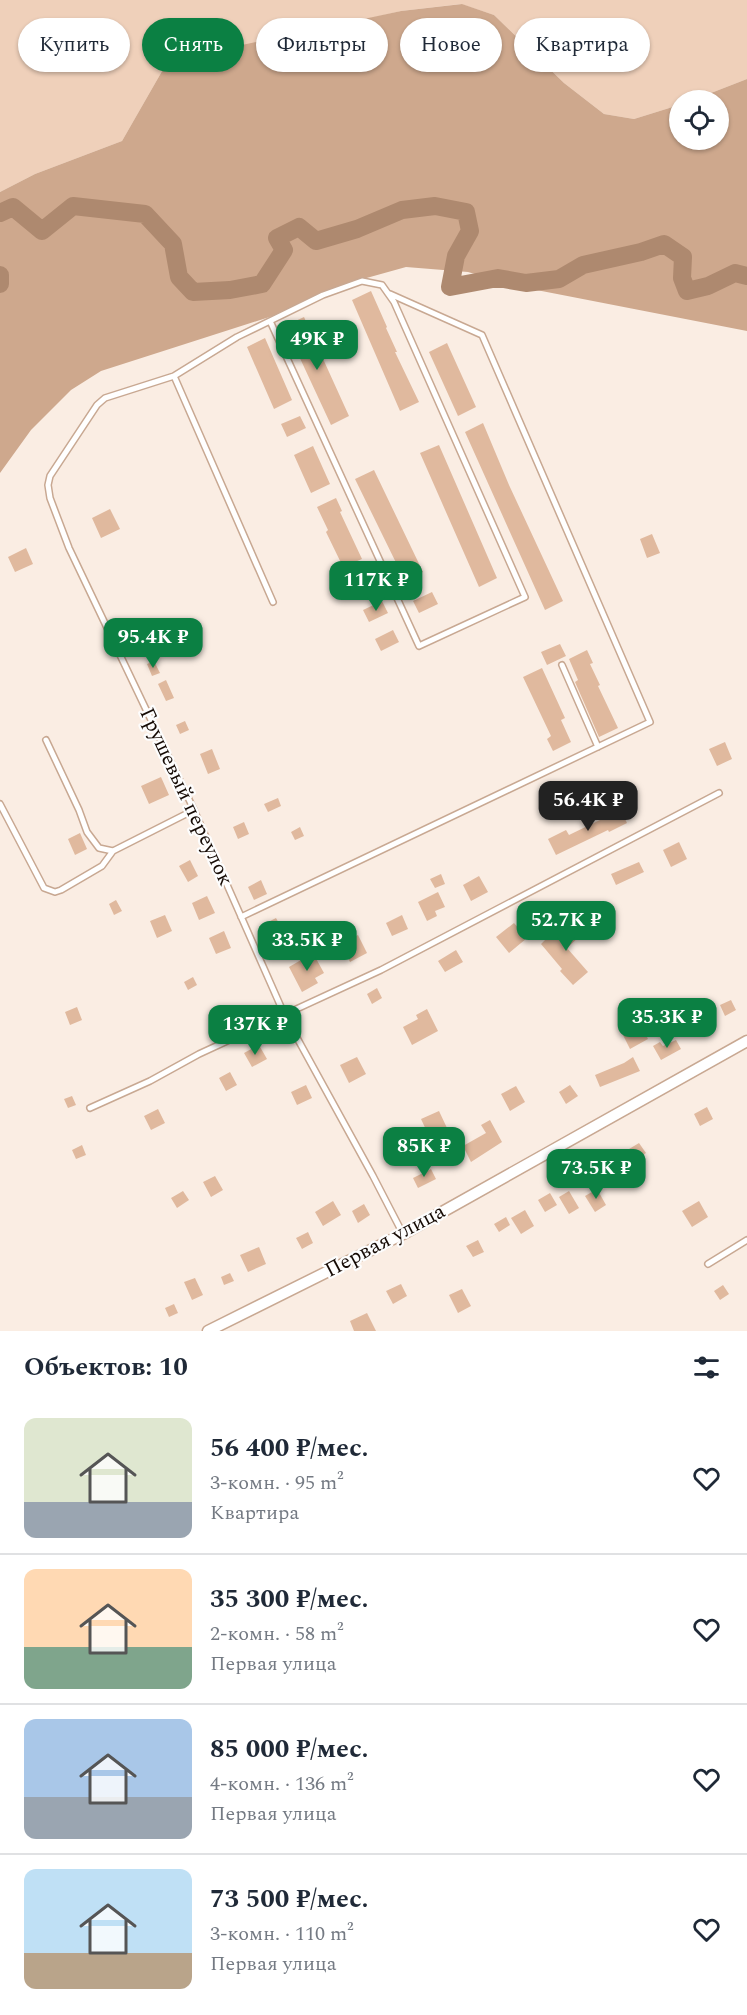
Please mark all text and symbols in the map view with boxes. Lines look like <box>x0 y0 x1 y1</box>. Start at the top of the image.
chip: Купить <box>18 18 130 72</box>
chip: Снять <box>142 18 244 72</box>
chip: Фильтры <box>256 18 388 72</box>
chip: Новое <box>400 18 502 72</box>
chip: Квартира <box>514 18 650 72</box>
map controls <box>669 90 729 150</box>
button: locate <box>669 90 729 150</box>
pin: 49K ₽ <box>275 320 359 371</box>
text: 49K ₽ <box>290 324 344 354</box>
pin: 117K ₽ <box>327 561 425 612</box>
text: 117K ₽ <box>343 565 409 595</box>
pin: 95.4K ₽ <box>98 618 208 669</box>
text: 95.4K ₽ <box>118 622 188 652</box>
street label: Грушевый переулок <box>131 703 241 892</box>
pin: 56.4K ₽ <box>533 781 643 832</box>
text: 56.4K ₽ <box>553 785 623 815</box>
pin: 52.7K ₽ <box>511 901 621 952</box>
text: 52.7K ₽ <box>531 905 601 935</box>
pin: 33.5K ₽ <box>252 921 362 972</box>
text: 33.5K ₽ <box>272 925 342 955</box>
pin: 35.3K ₽ <box>612 998 722 1049</box>
text: 35.3K ₽ <box>632 1002 702 1032</box>
pin: 137K ₽ <box>206 1005 304 1056</box>
text: 137K ₽ <box>222 1009 288 1039</box>
pin: 85K ₽ <box>382 1127 466 1178</box>
text: 85K ₽ <box>397 1131 451 1161</box>
pin: 73.5K ₽ <box>541 1149 651 1200</box>
text: 73.5K ₽ <box>561 1153 631 1183</box>
street label: Первая улица <box>319 1195 452 1286</box>
text: Объектов: 10 <box>24 1347 188 1387</box>
icon: filters <box>690 1351 723 1384</box>
text: 56 400 ₽/мес. <box>210 1428 369 1468</box>
icon: home <box>72 1442 144 1514</box>
icon: heart <box>690 1462 723 1495</box>
text: 3-комн. · 95 m² <box>210 1468 344 1498</box>
text: Квартира <box>210 1498 299 1528</box>
text: 35 300 ₽/мес. <box>210 1579 369 1619</box>
icon: home <box>72 1593 144 1665</box>
icon: heart <box>690 1613 723 1646</box>
text: 2-комн. · 58 m² <box>210 1619 344 1649</box>
text: Первая улица <box>210 1649 337 1679</box>
text: 85 000 ₽/мес. <box>210 1729 369 1769</box>
icon: home <box>72 1743 144 1815</box>
icon: heart <box>690 1763 723 1796</box>
text: 4-комн. · 136 m² <box>210 1769 354 1799</box>
text: Первая улица <box>210 1799 337 1829</box>
text: 73 500 ₽/мес. <box>210 1879 369 1919</box>
icon: home <box>72 1893 144 1965</box>
icon: heart <box>690 1913 723 1946</box>
text: 3-комн. · 110 m² <box>210 1919 354 1949</box>
text: Первая улица <box>210 1949 337 1979</box>

